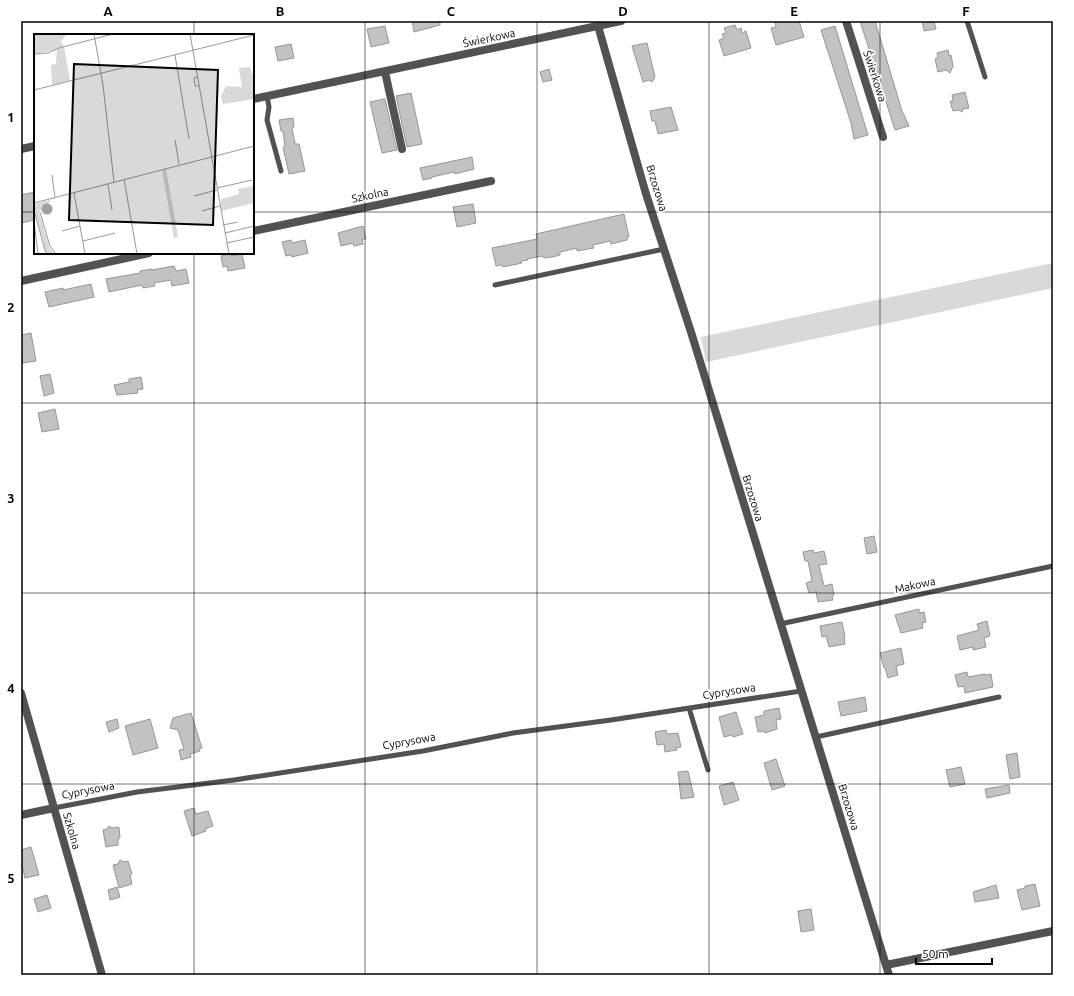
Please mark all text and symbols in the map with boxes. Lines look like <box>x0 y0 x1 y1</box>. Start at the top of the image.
text: A <box>103 4 113 18</box>
text: B <box>276 4 285 18</box>
text: C <box>447 4 456 18</box>
text: D <box>618 4 628 18</box>
text: E <box>790 4 798 18</box>
text: F <box>962 4 970 18</box>
street label: Świerkowa <box>462 26 516 49</box>
inset map <box>34 34 254 254</box>
street label: Świerkowa <box>861 49 890 103</box>
text: 1 <box>7 110 15 124</box>
street label: Brzozowa <box>644 163 670 213</box>
street label: Szkolna <box>350 185 390 205</box>
text: 2 <box>7 300 15 314</box>
street label: Brzozowa <box>740 473 766 523</box>
text: 3 <box>7 491 15 505</box>
street label: Makowa <box>894 575 936 595</box>
text: 4 <box>7 681 15 695</box>
street label: Cyprysowa <box>702 681 756 701</box>
street label: Cyprysowa <box>382 730 436 752</box>
street label: Cyprysowa <box>61 779 115 801</box>
street label: Brzozowa <box>836 782 862 832</box>
street label: Szkolna <box>61 811 83 851</box>
text: 5 <box>7 871 15 885</box>
scale bar <box>916 940 992 966</box>
text: 50 m <box>922 947 949 960</box>

